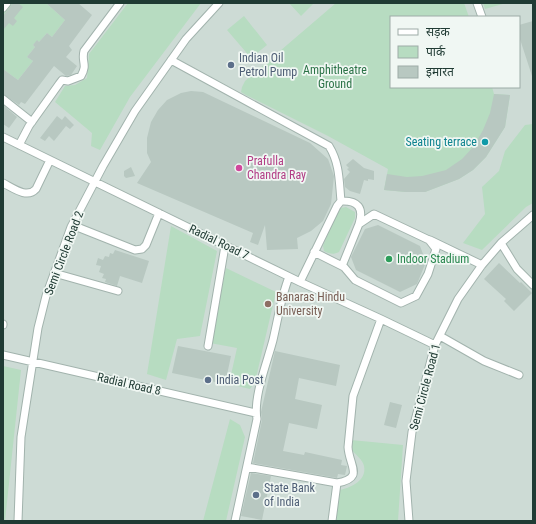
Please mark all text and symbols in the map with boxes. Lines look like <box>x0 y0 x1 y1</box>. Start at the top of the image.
legend <box>390 16 520 88</box>
text: सड़क <box>426 25 451 39</box>
text: पार्क <box>426 45 446 59</box>
place label: Indian Oil Petrol Pump <box>239 51 297 79</box>
marker: Indian Oil Petrol Pump <box>226 60 236 70</box>
park label: Amphitheatre Ground <box>303 63 367 91</box>
text: इमारत <box>426 65 455 79</box>
place label: Seating terrace <box>405 135 477 149</box>
marker: Seating terrace <box>480 137 490 147</box>
place label: Prafulla Chandra Ray <box>247 154 306 182</box>
marker: Prafulla Chandra Ray <box>234 163 244 173</box>
street label: Semi Circle Road 2 <box>42 209 86 297</box>
street label: Radial Road 7 <box>187 221 251 263</box>
place label: Indoor Stadium <box>397 252 469 266</box>
marker: Indoor Stadium <box>384 254 394 264</box>
place label: Banaras Hindu University <box>276 290 345 318</box>
marker: Banaras Hindu University <box>263 299 273 309</box>
street label: Semi Circle Road 1 <box>407 342 443 432</box>
street label: Radial Road 8 <box>96 370 162 398</box>
place label: India Post <box>216 373 264 387</box>
marker: India Post <box>203 375 213 385</box>
place label: State Bank of India <box>264 481 316 509</box>
marker: State Bank of India <box>251 490 261 500</box>

